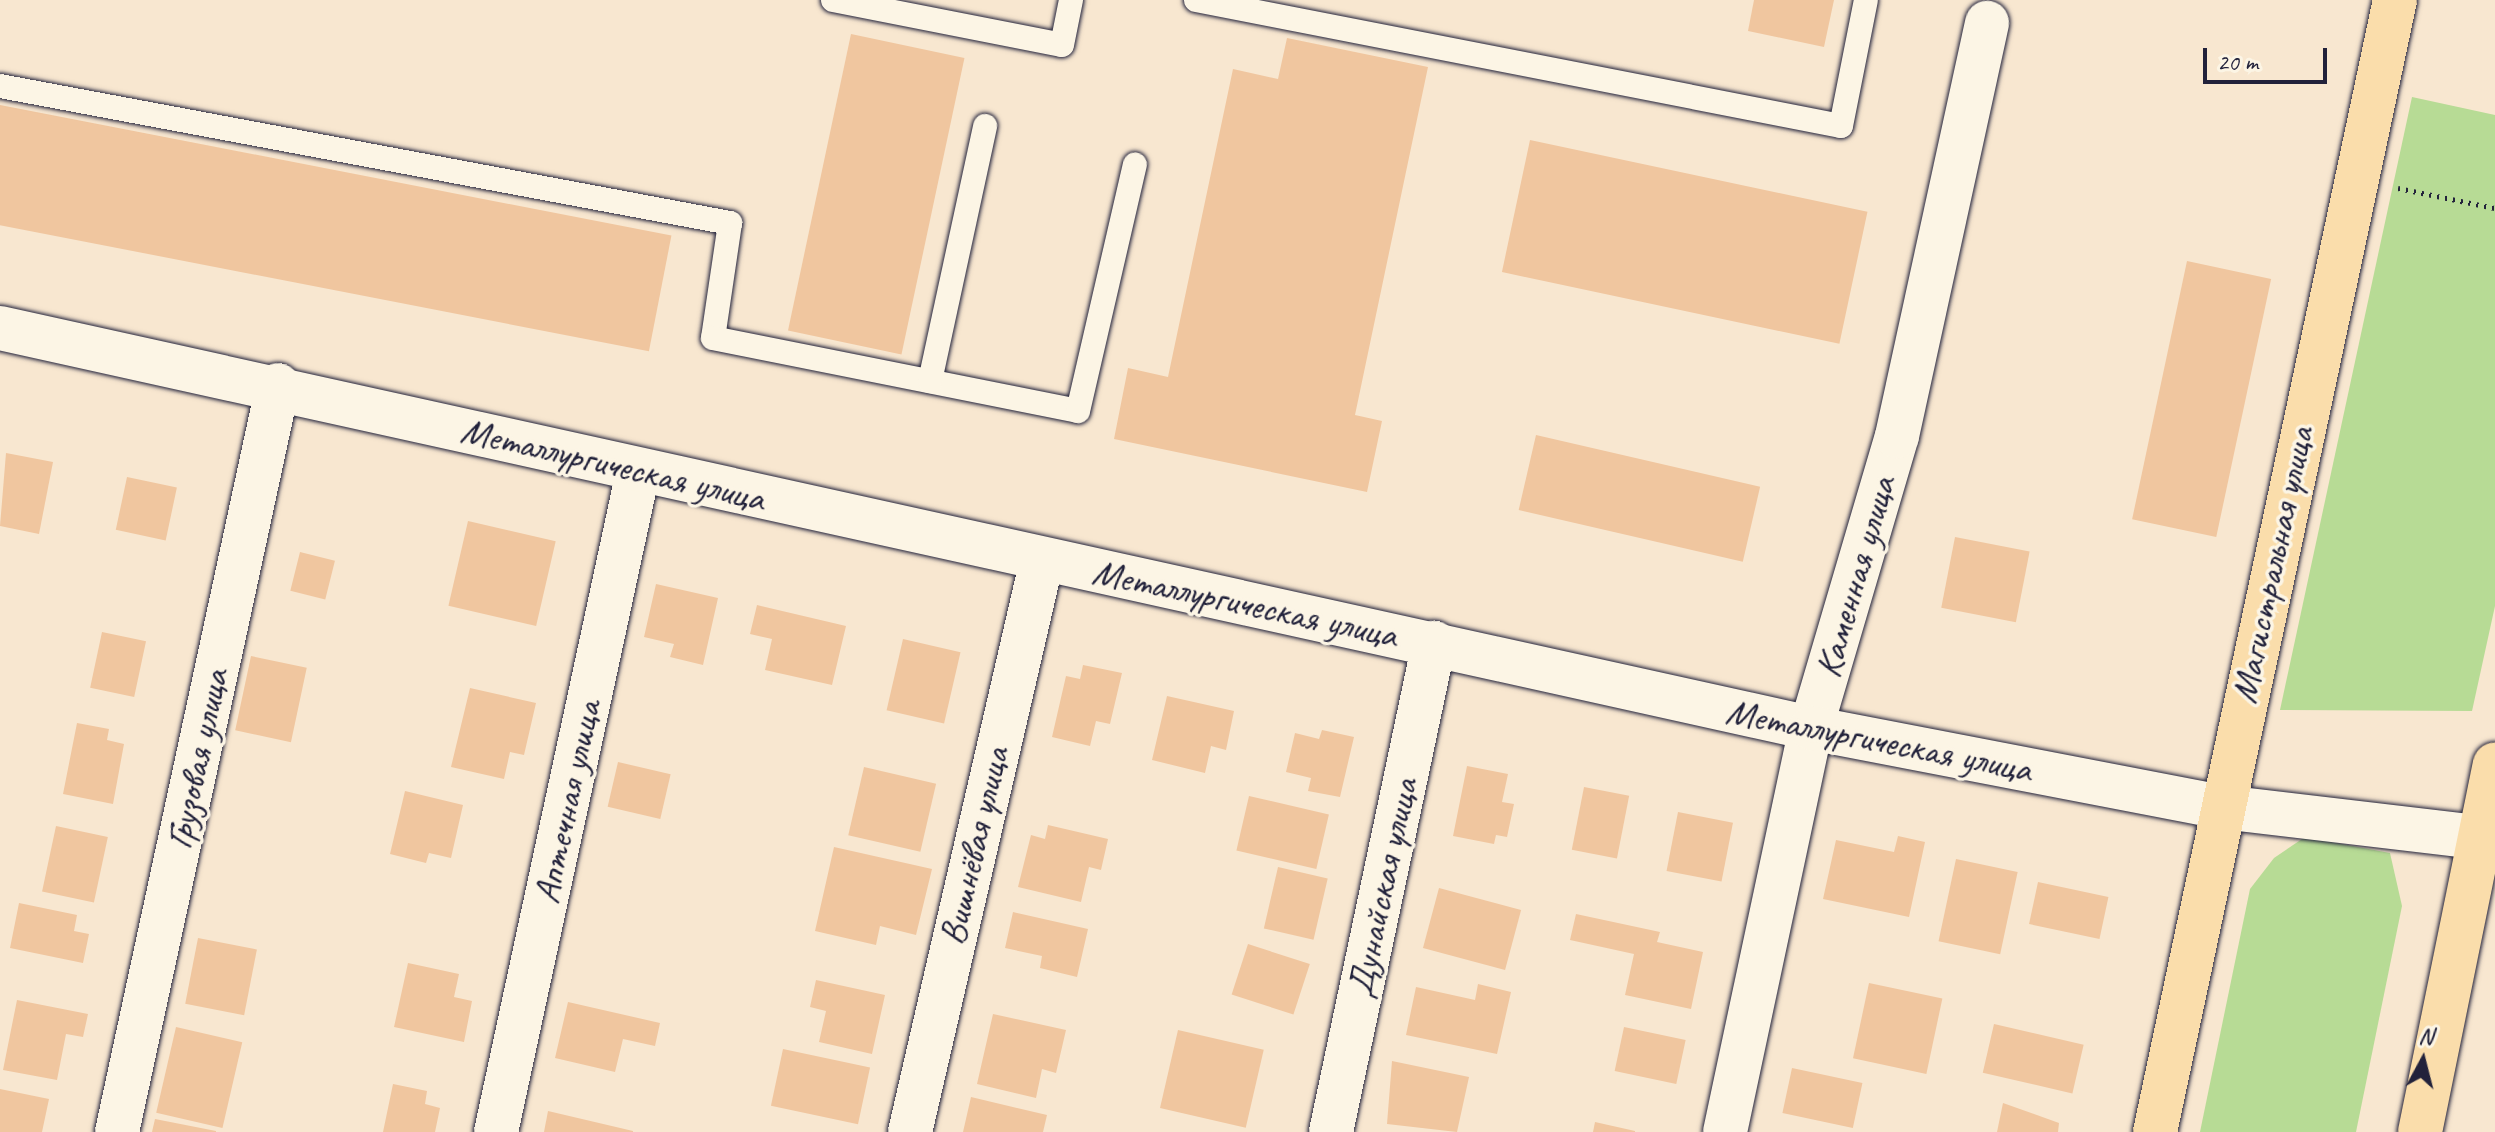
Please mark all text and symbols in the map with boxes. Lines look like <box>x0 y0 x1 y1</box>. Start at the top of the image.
scale bar <box>2207 32 2331 82</box>
text: 20 m <box>2217 47 2258 77</box>
street label: Металлургическая улица <box>456 407 770 521</box>
street label: Магистральная улица <box>2220 421 2324 709</box>
street label: Каменная улица <box>1804 470 1906 684</box>
street label: Металлургическая улица <box>1088 548 1402 658</box>
street label: Грузовая улица <box>156 664 238 854</box>
street label: Металлургическая улица <box>1721 688 2037 792</box>
street label: Аптечная улица <box>523 696 611 908</box>
street label: Вишнёвая улица <box>929 741 1019 951</box>
street label: Дунайская улица <box>1336 773 1428 1003</box>
north arrow <box>2383 1020 2463 1100</box>
text: N <box>2417 1021 2434 1051</box>

